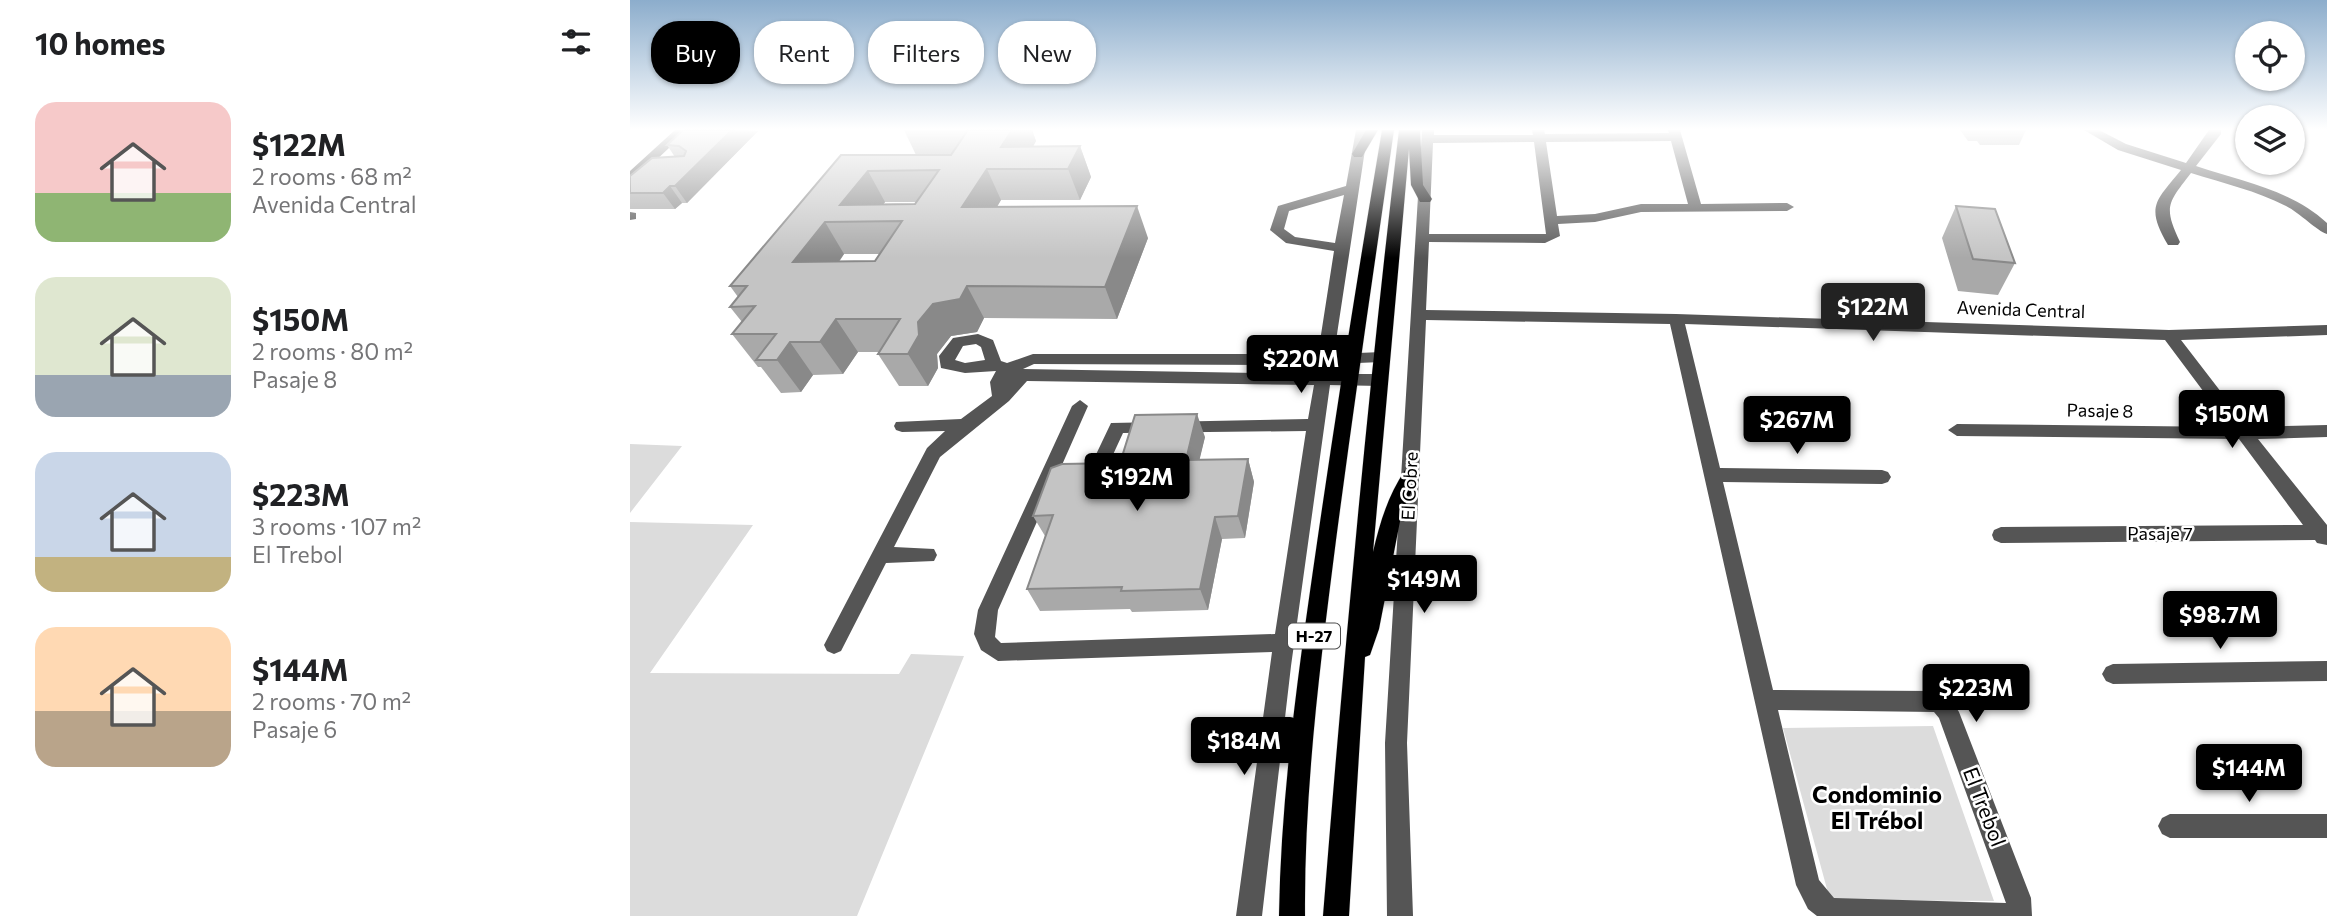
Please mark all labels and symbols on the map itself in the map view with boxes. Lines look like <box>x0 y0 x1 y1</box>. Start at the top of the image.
pin: $122M <box>1824 284 1922 343</box>
street label: Avenida Central <box>1956 296 2086 322</box>
pin: $220M <box>1252 336 1350 395</box>
pin: $150M <box>2183 391 2281 450</box>
pin: $267M <box>1748 396 1846 456</box>
street label: Pasaje 8 <box>2066 398 2134 422</box>
street label: El Cobre <box>1396 451 1422 521</box>
pin: $192M <box>1088 454 1186 513</box>
street label: Pasaje 7 <box>2127 522 2193 544</box>
pin: $149M <box>1375 556 1473 615</box>
pin: $98.7M <box>2163 592 2277 651</box>
road number: H-27 <box>1288 624 1340 649</box>
pin: $223M <box>1927 664 2025 724</box>
pin: $184M <box>1195 718 1293 777</box>
pin: $144M <box>2200 744 2298 804</box>
street label: El Trebol <box>1959 763 2012 850</box>
district label: Condominio El Trébol <box>1812 780 1942 834</box>

